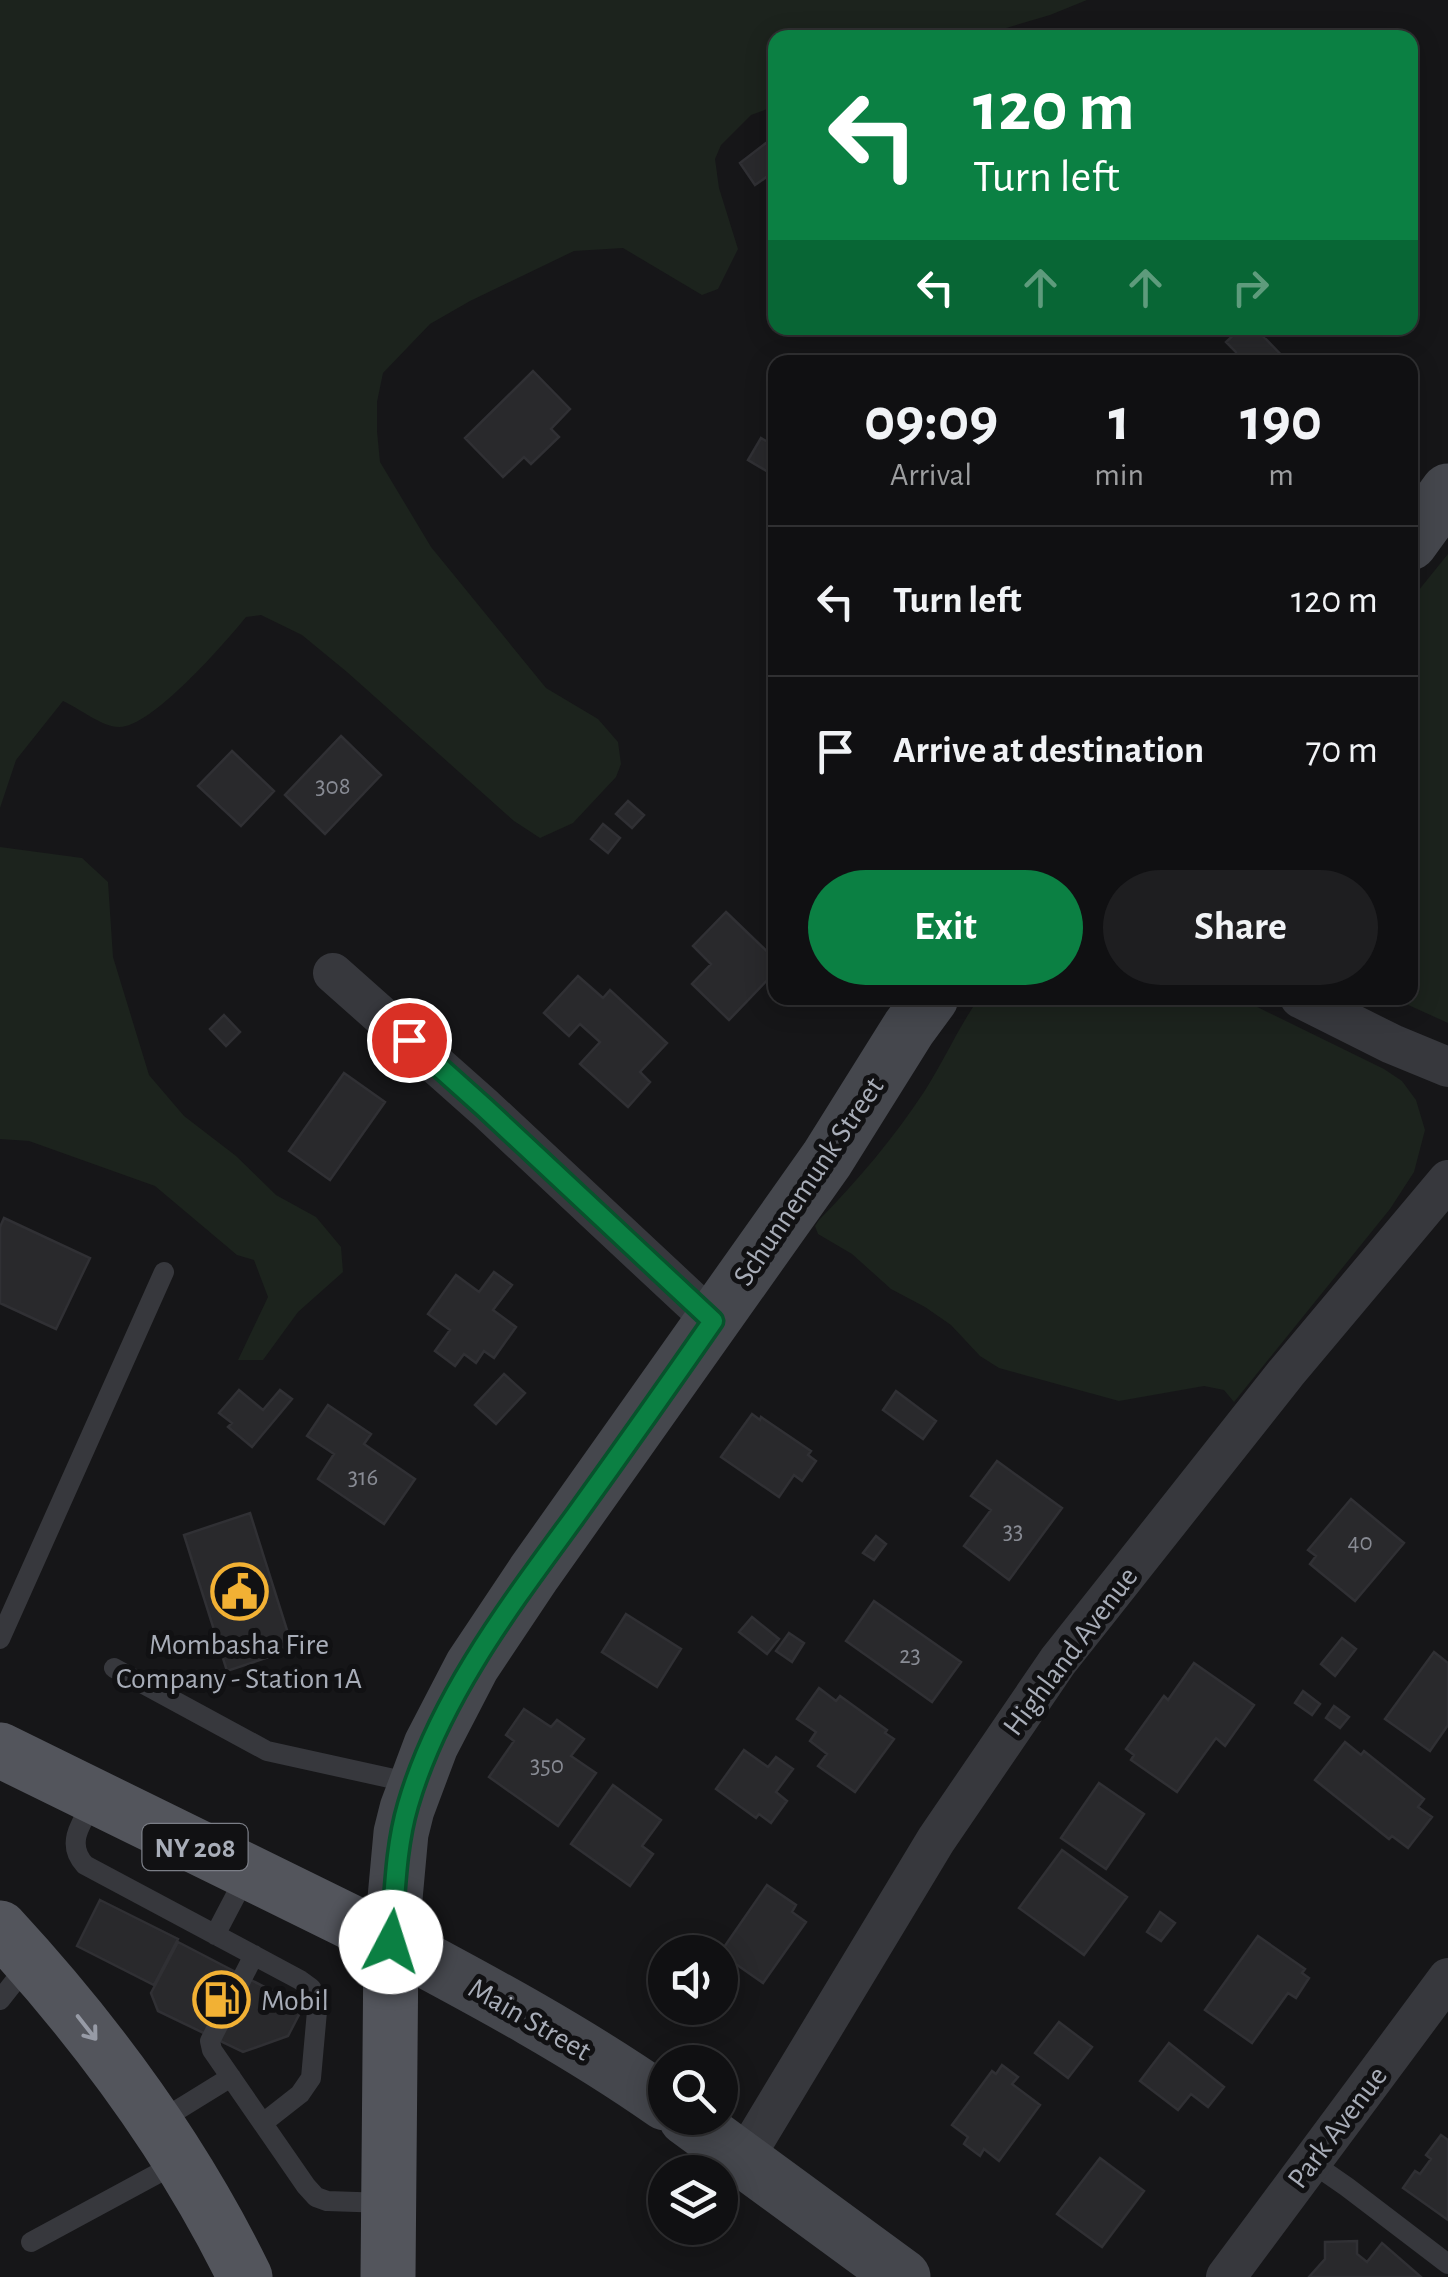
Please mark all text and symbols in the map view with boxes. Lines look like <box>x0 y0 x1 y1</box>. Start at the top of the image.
icon: left <box>808 70 938 200</box>
text: 120 m <box>973 73 1135 143</box>
text: Turn left <box>973 155 1120 200</box>
icon: left <box>908 260 963 315</box>
icon: ahead <box>1013 260 1068 315</box>
icon: ahead <box>1118 260 1173 315</box>
icon: right <box>1223 260 1278 315</box>
text: 09:09 <box>864 391 998 451</box>
text: 1 <box>1108 391 1130 451</box>
text: 190 <box>1240 391 1322 451</box>
text: Arrival <box>890 459 972 491</box>
text: min <box>1094 459 1144 491</box>
text: m <box>1268 459 1294 491</box>
icon: left <box>808 574 863 629</box>
text: Turn left <box>893 582 1021 620</box>
text: 120 m <box>1291 582 1378 620</box>
icon: arrive <box>808 724 863 779</box>
text: Arrive at destination <box>893 732 1204 770</box>
text: 70 m <box>1305 732 1378 770</box>
house number: 308 <box>315 774 351 799</box>
button: Exit <box>808 870 1083 985</box>
button: Share <box>1103 870 1378 985</box>
pin <box>367 998 452 1083</box>
icon: arrive <box>382 1013 437 1068</box>
street label: Schunnemunk Street <box>728 1072 890 1291</box>
house number: 316 <box>348 1465 378 1490</box>
house number: 33 <box>1003 1519 1023 1544</box>
house number: 40 <box>1347 1530 1373 1555</box>
public building icon: Mombasha Fire Company - Station 1A <box>209 1562 269 1622</box>
street label: Highland Avenue <box>998 1562 1144 1741</box>
place label: Mombasha Fire Company - Station 1A <box>116 1630 362 1694</box>
house number: 23 <box>899 1643 921 1668</box>
house number: 350 <box>530 1753 564 1778</box>
road number: NY 208 <box>142 1824 248 1870</box>
position arrow <box>339 1890 443 1994</box>
map controls <box>648 1935 738 2245</box>
button: sound <box>648 1935 738 2025</box>
fuel station icon: Mobil <box>192 1970 252 2030</box>
street label: Main Street <box>463 1973 596 2067</box>
place label: Mobil <box>261 1986 329 2016</box>
one-way arrow <box>76 2014 97 2041</box>
button: search <box>648 2045 738 2135</box>
street label: Park Avenue <box>1282 2061 1393 2194</box>
button: layers <box>648 2155 738 2245</box>

